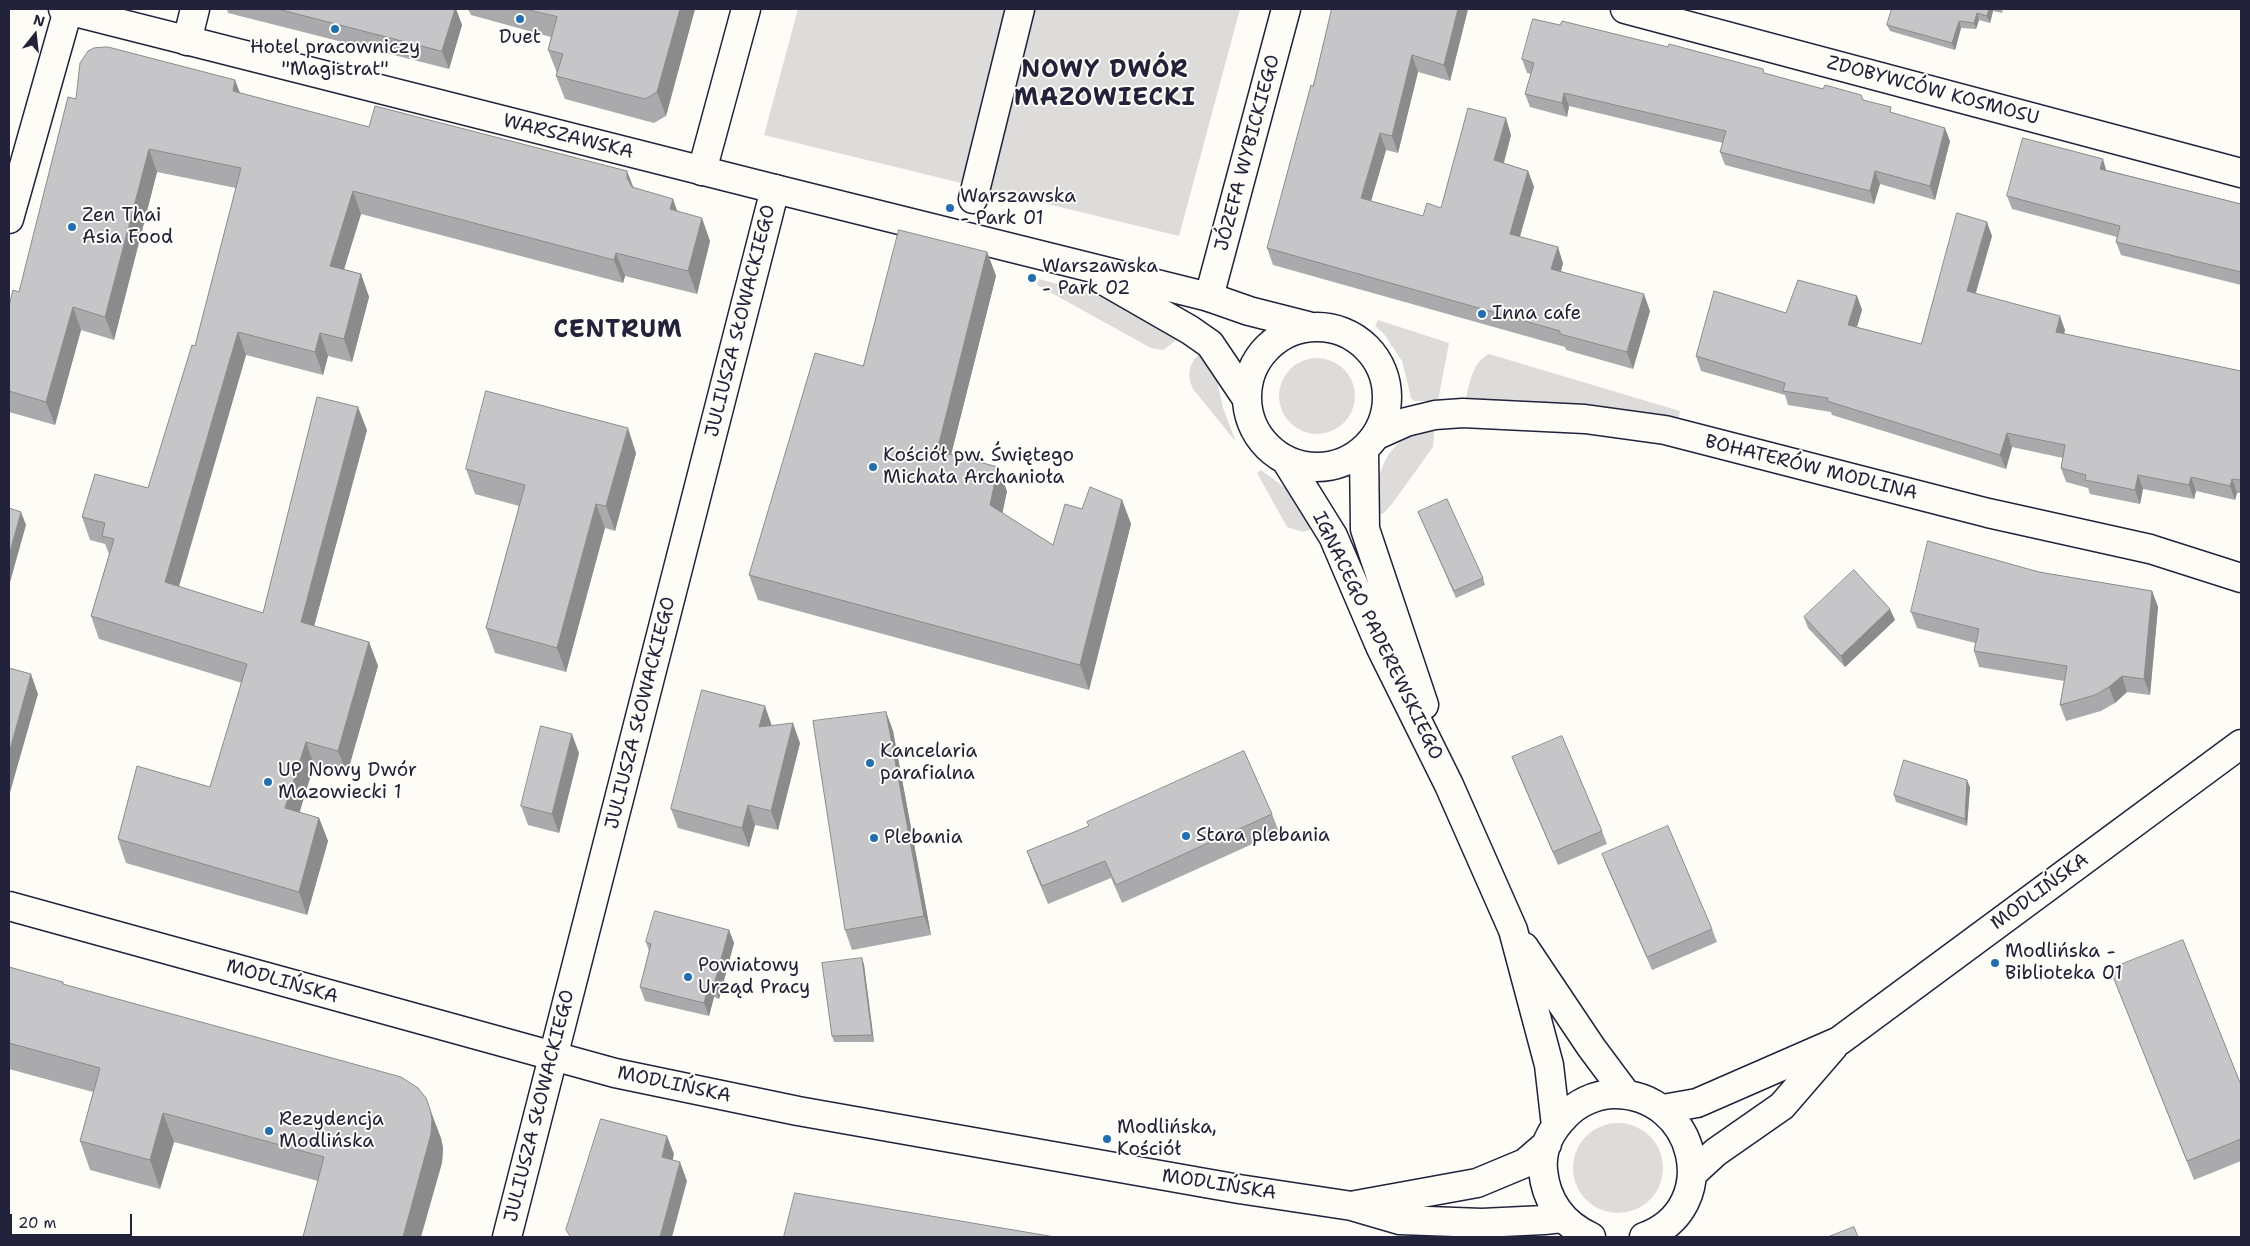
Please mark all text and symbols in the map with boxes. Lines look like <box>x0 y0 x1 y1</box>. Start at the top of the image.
north arrow <box>10 10 60 60</box>
text: N <box>31 10 47 31</box>
marker: Duet <box>514 13 526 25</box>
marker: Hotel pracowniczy "Magistrat" <box>329 23 341 35</box>
place label: Duet <box>499 27 541 49</box>
place label: Hotel pracowniczy "Magistrat" <box>250 37 420 81</box>
street label: JÓZEFA WYBICKIEGO <box>1211 52 1285 254</box>
street label: ZDOBYWCÓW KOSMOSU <box>1824 52 2042 130</box>
district label: NOWY DWÓR MAZOWIECKI <box>1013 57 1197 113</box>
street label: WARSZAWSKA <box>500 110 636 164</box>
place label: Warszawska - Park 01 <box>960 186 1076 230</box>
street label: JULIUSZA SŁOWACKIEGO <box>701 202 781 440</box>
marker: Warszawska - Park 01 <box>944 202 956 214</box>
place label: Zen Thai Asia Food <box>82 205 173 249</box>
marker: Zen Thai Asia Food <box>66 221 78 233</box>
place label: Warszawska - Park 02 <box>1042 256 1158 300</box>
marker: Warszawska - Park 02 <box>1026 272 1038 284</box>
place label: Inna cafe <box>1492 303 1581 325</box>
marker: Inna cafe <box>1476 308 1488 320</box>
district label: CENTRUM <box>553 317 683 345</box>
street label: BOHATERÓW MODLINA <box>1702 431 1920 505</box>
place label: Kościół pw. Świętego Michała Archanioła <box>883 445 1074 489</box>
marker: Kościół pw. Świętego Michała Archanioła <box>867 461 879 473</box>
street label: IGNACEGO PADEREWSKIEGO <box>1307 508 1447 764</box>
street label: JULIUSZA SŁOWACKIEGO <box>601 594 681 832</box>
place label: Kancelaria parafialna <box>880 741 977 785</box>
marker: Kancelaria parafialna <box>864 757 876 769</box>
place label: UP Nowy Dwór Mazowiecki 1 <box>278 760 417 804</box>
marker: UP Nowy Dwór Mazowiecki 1 <box>262 776 274 788</box>
place label: Stara plebania <box>1196 825 1330 847</box>
place label: Plebania <box>884 827 962 849</box>
marker: Stara plebania <box>1180 830 1192 842</box>
marker: Plebania <box>868 832 880 844</box>
street label: MODLIŃSKA <box>1987 849 2093 935</box>
place label: Modlińska - Biblioteka 01 <box>2005 941 2122 985</box>
street label: MODLIŃSKA <box>223 955 341 1009</box>
place label: Powiatowy Urząd Pracy <box>698 955 810 999</box>
marker: Modlińska - Biblioteka 01 <box>1989 957 2001 969</box>
marker: Powiatowy Urząd Pracy <box>682 971 694 983</box>
street label: JULIUSZA SŁOWACKIEGO <box>500 987 580 1225</box>
street label: MODLIŃSKA <box>615 1062 733 1108</box>
place label: Rezydencja Modlińska <box>279 1109 384 1153</box>
place label: Modlińska, Kościół <box>1117 1117 1217 1161</box>
marker: Rezydencja Modlińska <box>263 1125 275 1137</box>
marker: Modlińska, Kościół <box>1101 1133 1113 1145</box>
street label: MODLIŃSKA <box>1160 1165 1278 1205</box>
scale bar <box>12 1204 135 1236</box>
text: 20 m <box>18 1213 57 1233</box>

